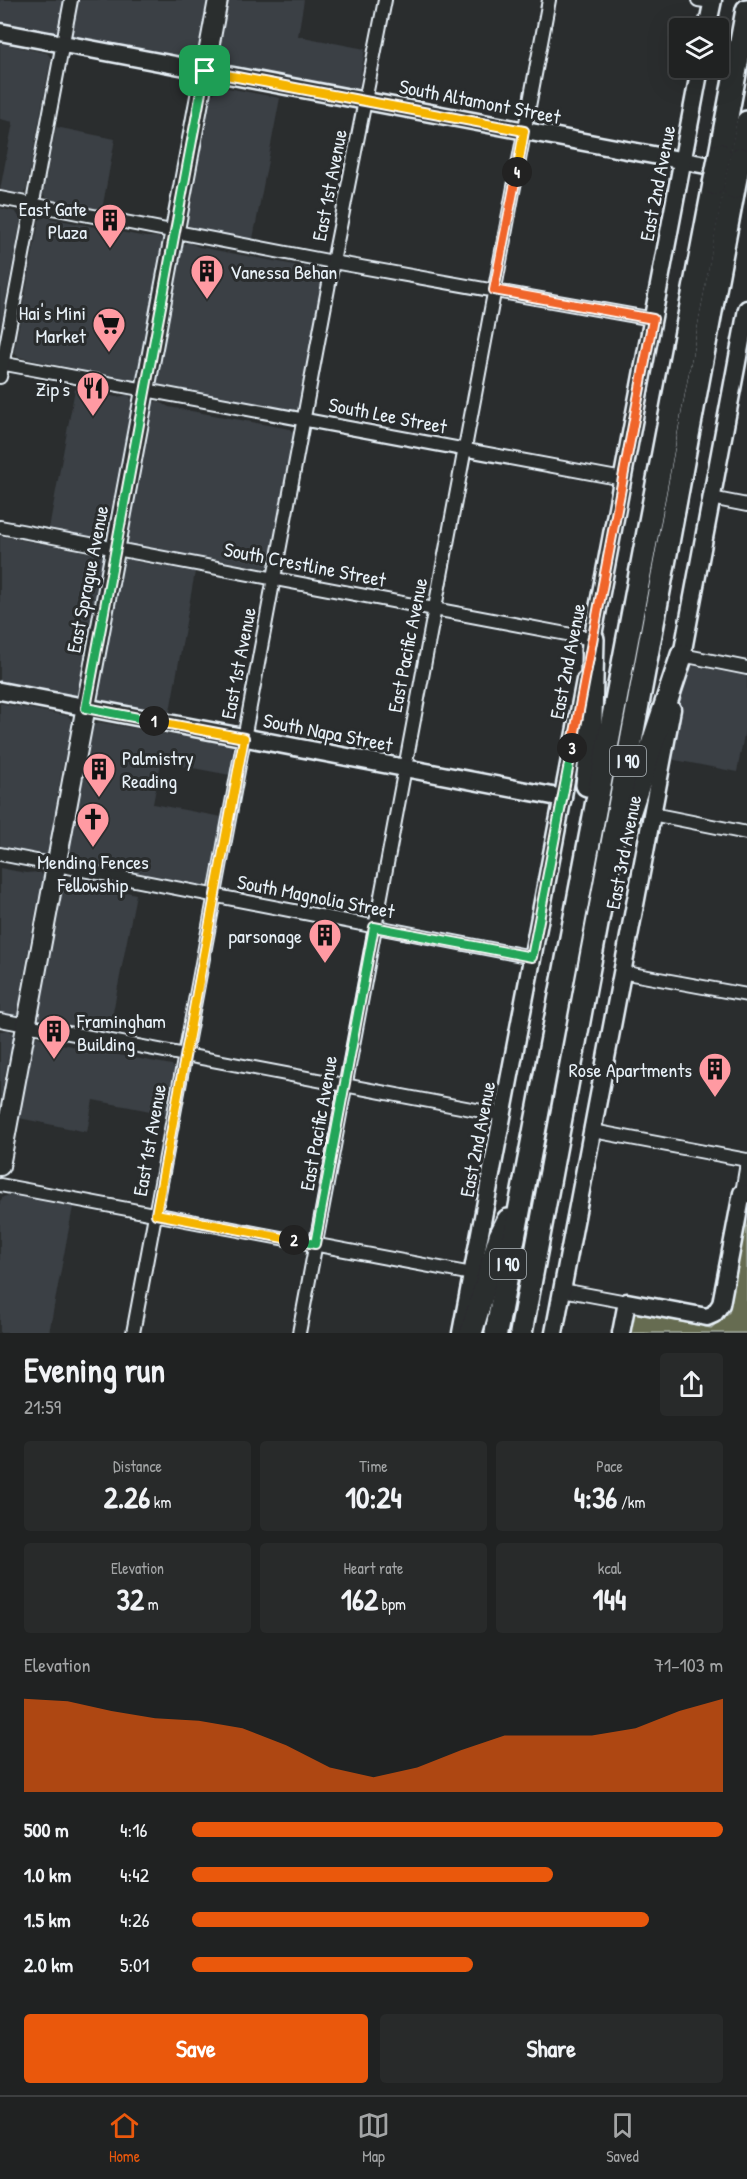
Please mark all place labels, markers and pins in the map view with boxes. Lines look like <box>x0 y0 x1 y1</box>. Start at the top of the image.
pin <box>179 45 230 96</box>
pin: 4 <box>502 157 532 187</box>
place label: East Gate Plaza <box>19 195 87 245</box>
building icon: East Gate Plaza <box>92 202 128 249</box>
building icon: Vanessa Behan <box>189 253 225 300</box>
place label: Vanessa Behan <box>230 258 337 285</box>
place label: Hai's Mini Market <box>19 299 87 349</box>
supermarket icon: Hai's Mini Market <box>91 306 127 353</box>
restaurant icon: Zip's <box>75 370 111 417</box>
place label: Zip's <box>36 375 70 402</box>
pin: 1 <box>139 706 169 736</box>
pin: 3 <box>557 733 587 763</box>
place label: Palmistry Reading <box>122 744 194 794</box>
building icon: Palmistry Reading <box>81 751 117 798</box>
church icon: Mending Fences Fellowship <box>75 801 111 848</box>
place label: Mending Fences Fellowship <box>37 848 149 898</box>
building icon: parsonage <box>307 917 343 964</box>
place label: parsonage <box>228 922 302 949</box>
place label: Framingham Building <box>76 1007 166 1057</box>
building icon: Framingham Building <box>36 1013 72 1060</box>
building icon: Rose Apartments <box>697 1051 733 1098</box>
place label: Rose Apartments <box>569 1056 692 1083</box>
pin: 2 <box>279 1225 309 1255</box>

